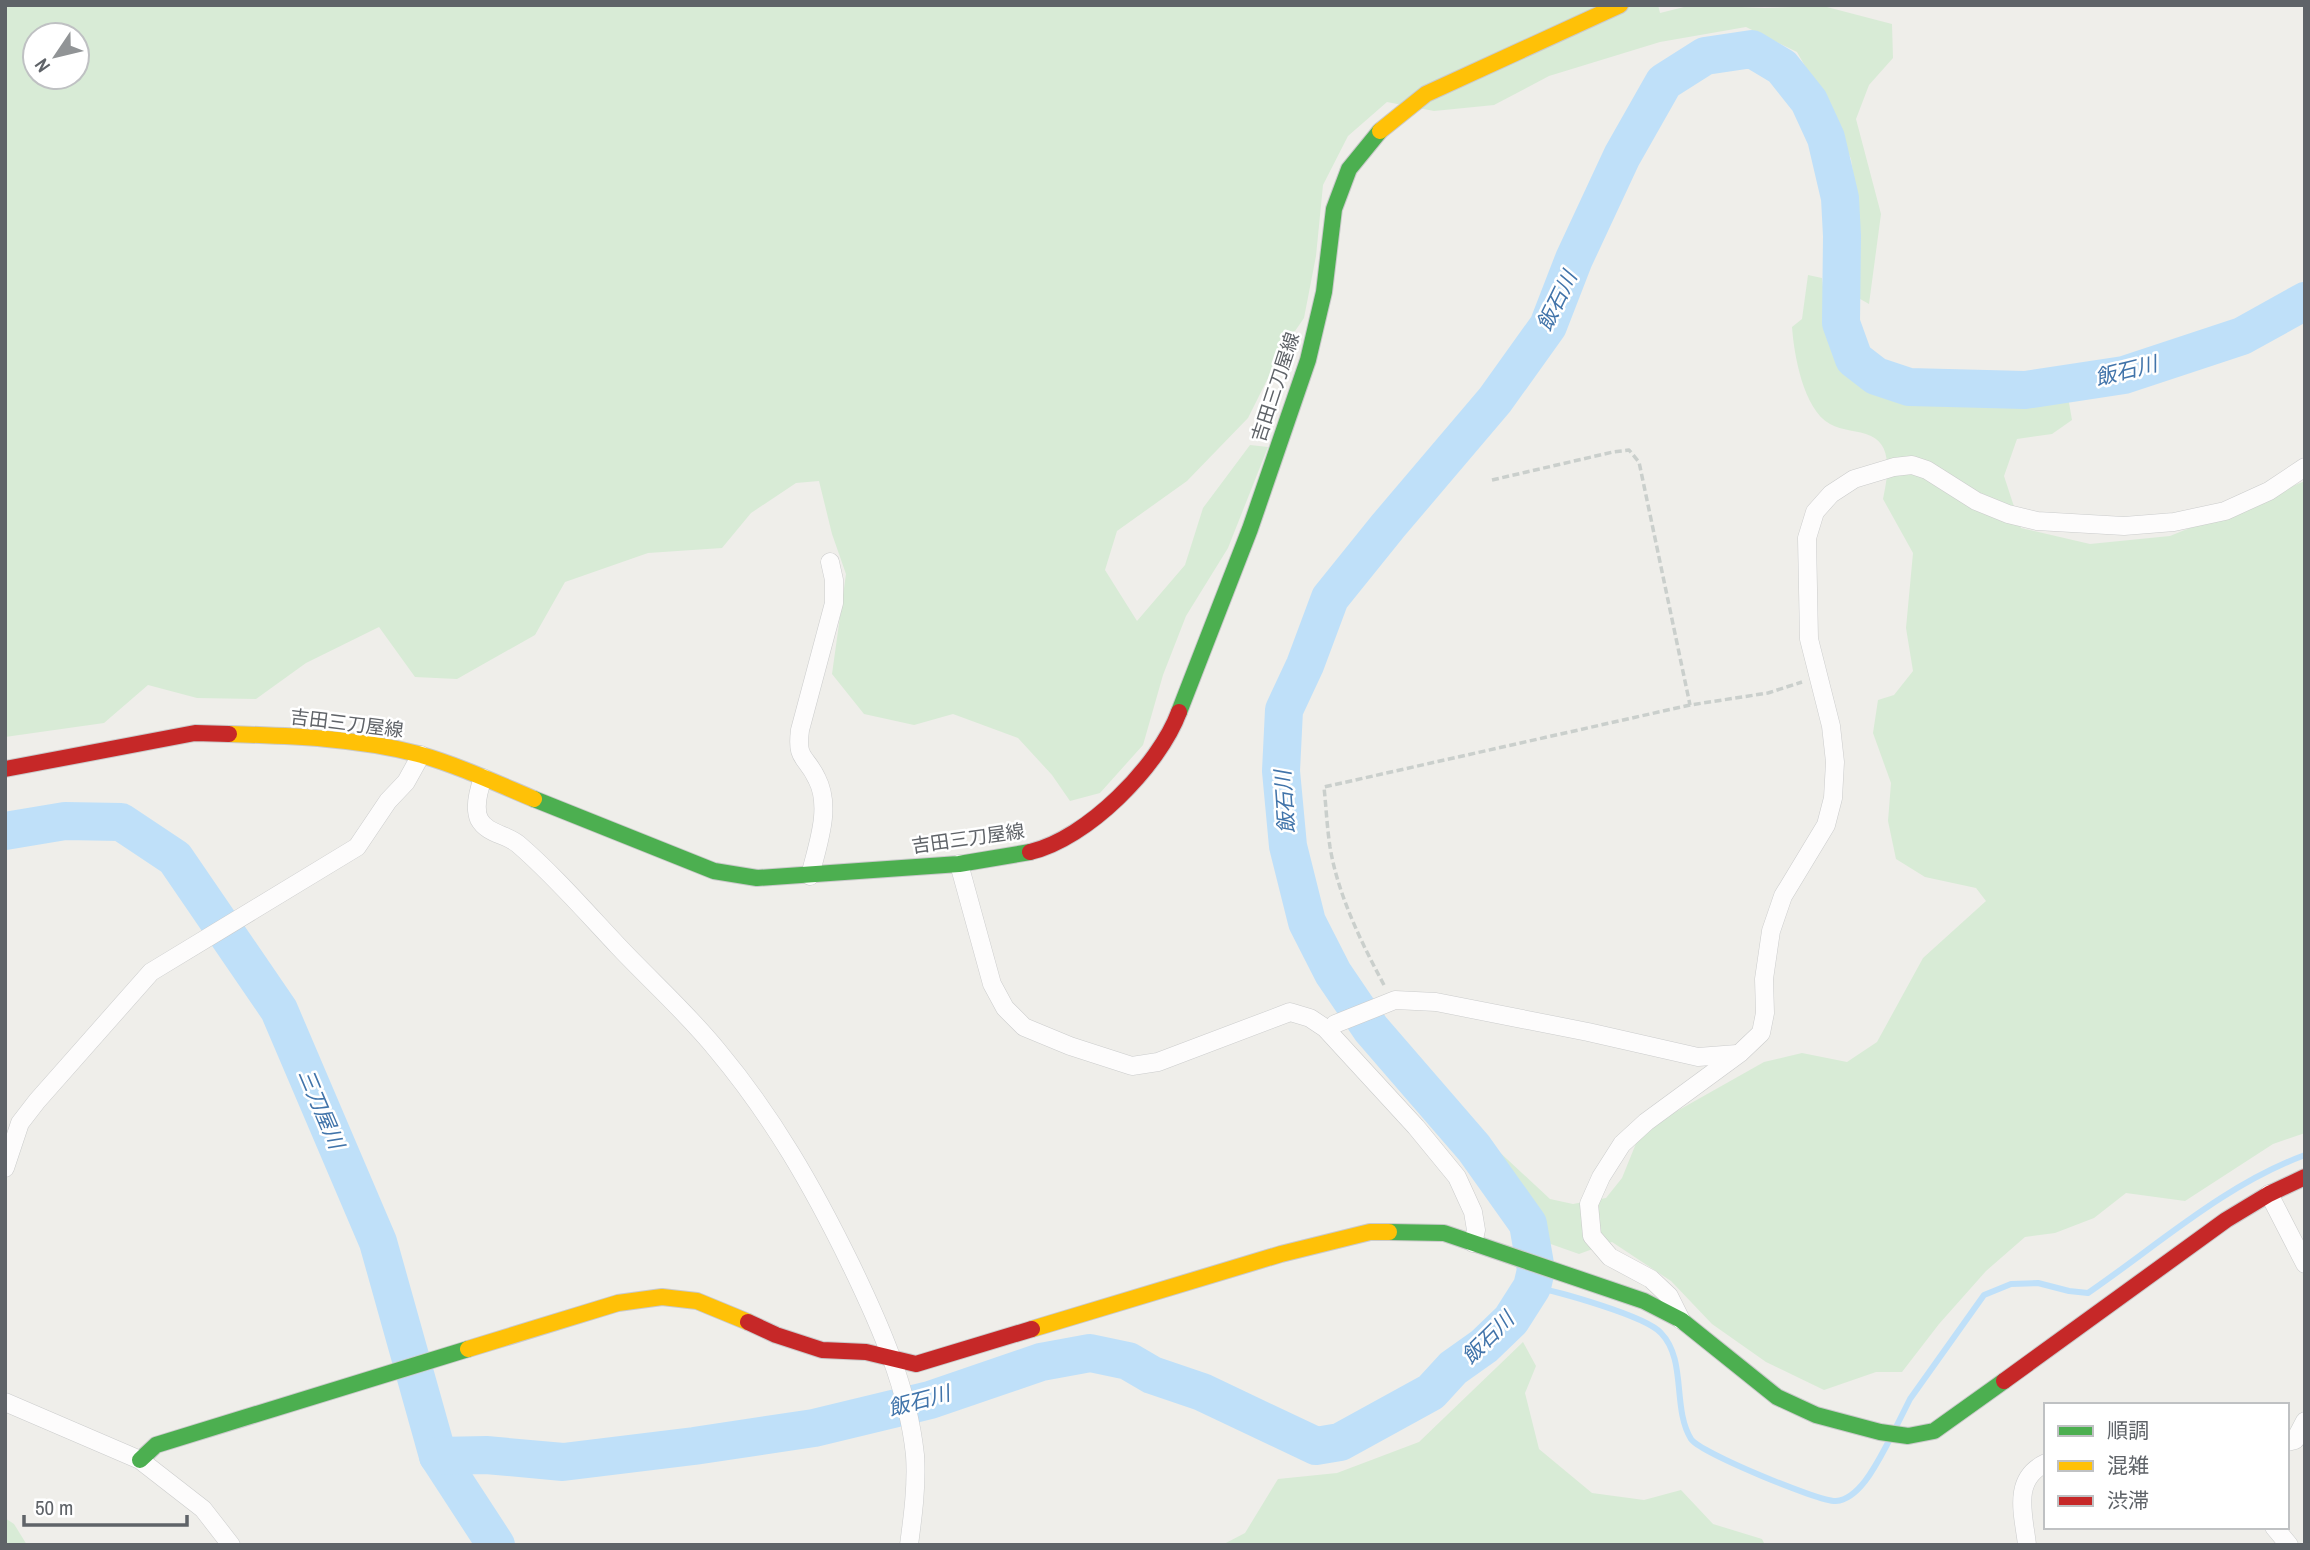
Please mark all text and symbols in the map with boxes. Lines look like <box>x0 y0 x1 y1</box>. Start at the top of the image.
north arrow <box>21 21 91 91</box>
text: N <box>28 54 56 78</box>
water label: 飯石川 <box>1530 264 1584 335</box>
street label: 吉田三刀屋線 <box>1245 329 1305 445</box>
water label: 飯石川 <box>2092 348 2162 392</box>
street label: 吉田三刀屋線 <box>289 703 405 743</box>
water label: 飯石川 <box>1268 768 1301 834</box>
street label: 吉田三刀屋線 <box>910 817 1026 859</box>
water label: 三刀屋川 <box>292 1064 352 1155</box>
water label: 飯石川 <box>1455 1304 1522 1370</box>
water label: 飯石川 <box>885 1378 955 1423</box>
legend <box>2044 1403 2289 1529</box>
text: 順調 <box>2107 1416 2149 1445</box>
text: 混雑 <box>2107 1451 2149 1480</box>
scale bar <box>24 1484 187 1528</box>
text: 渋滞 <box>2107 1486 2149 1515</box>
text: 50 m <box>35 1493 73 1522</box>

